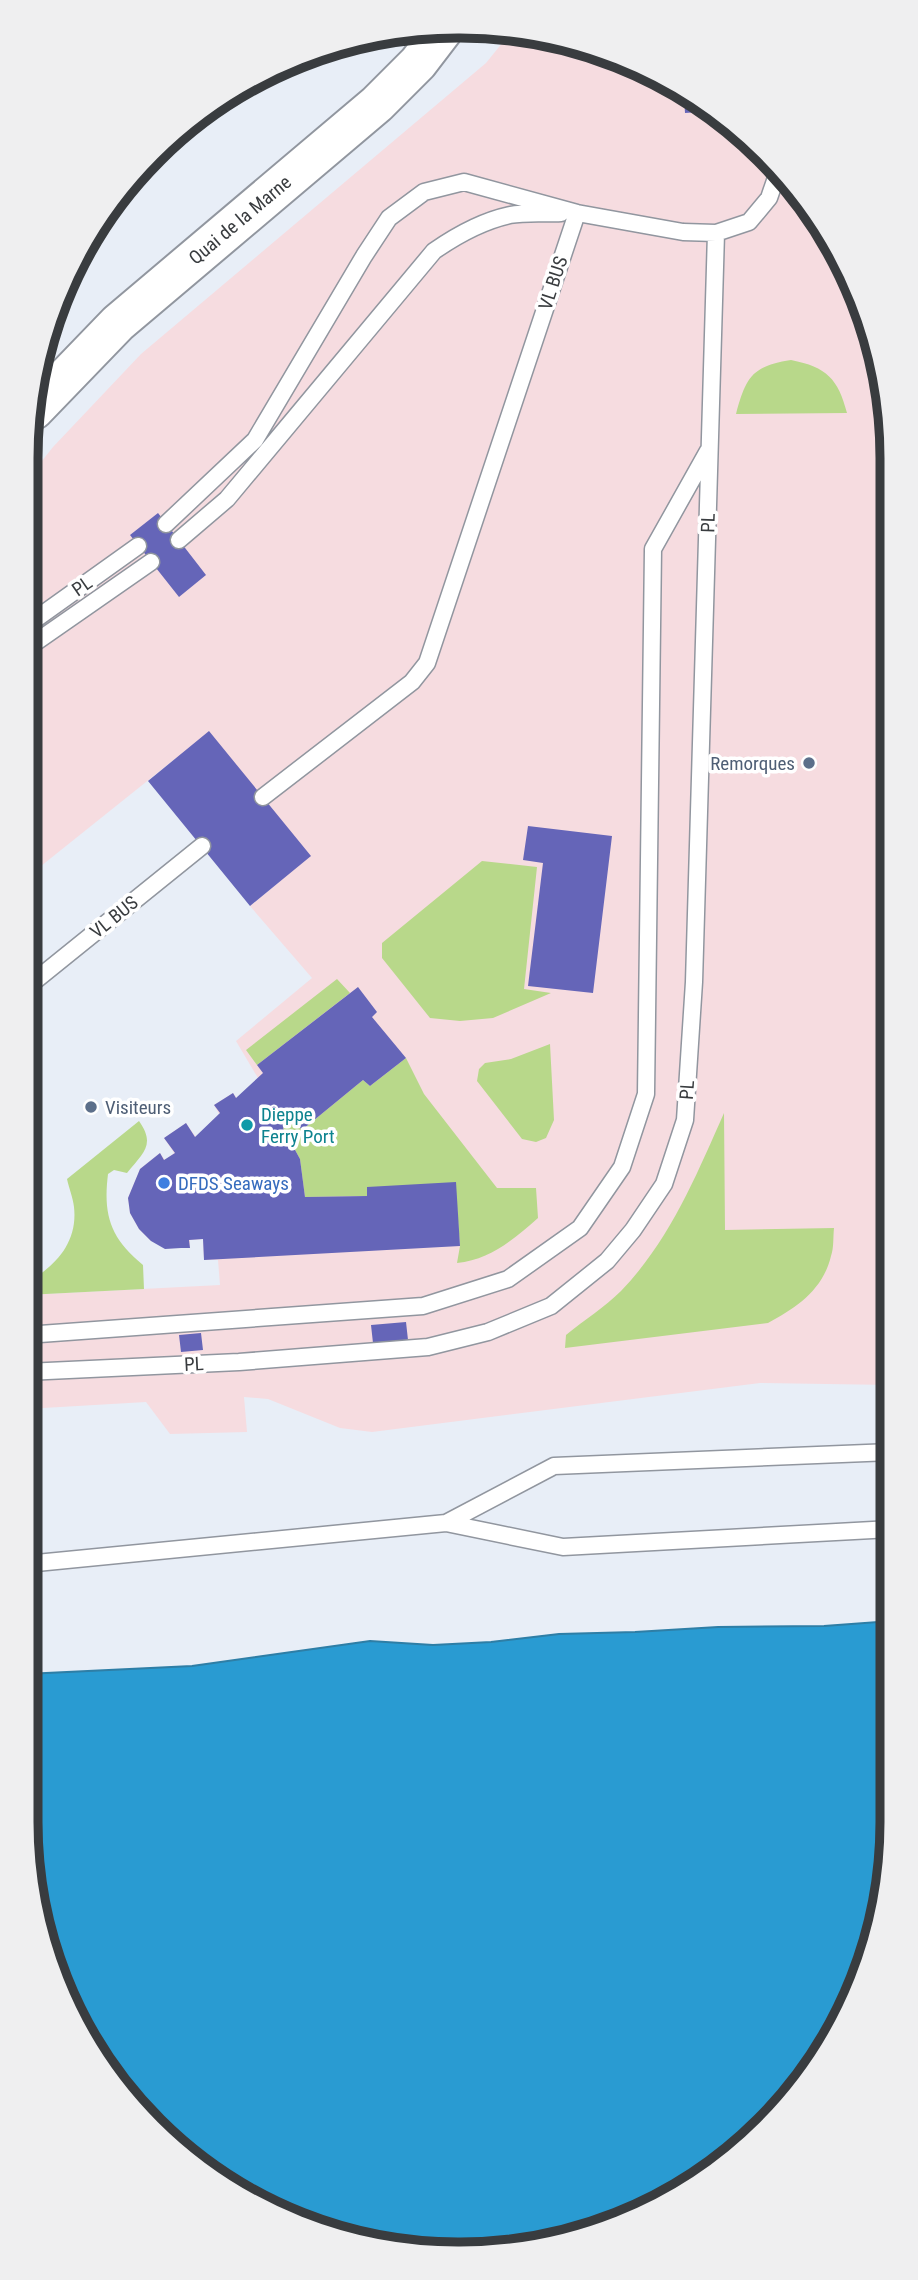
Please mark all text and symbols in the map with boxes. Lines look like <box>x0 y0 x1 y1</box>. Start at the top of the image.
street label: Quai de la Marne <box>184 171 296 269</box>
street label: VL BUS <box>534 253 572 313</box>
street label: PL <box>696 513 720 533</box>
street label: PL <box>67 571 97 601</box>
place label: Remorques <box>710 752 795 775</box>
marker: Remorques <box>801 755 817 771</box>
street label: VL BUS <box>85 891 143 943</box>
street label: PL <box>675 1079 699 1101</box>
place label: Visiteurs <box>105 1096 171 1119</box>
marker: Visiteurs <box>83 1099 99 1115</box>
place label: Dieppe Ferry Port <box>261 1103 335 1148</box>
marker: Dieppe Ferry Port <box>239 1117 255 1133</box>
place label: DFDS Seaways <box>178 1172 289 1195</box>
marker: DFDS Seaways <box>156 1175 172 1191</box>
street label: PL <box>184 1352 204 1376</box>

